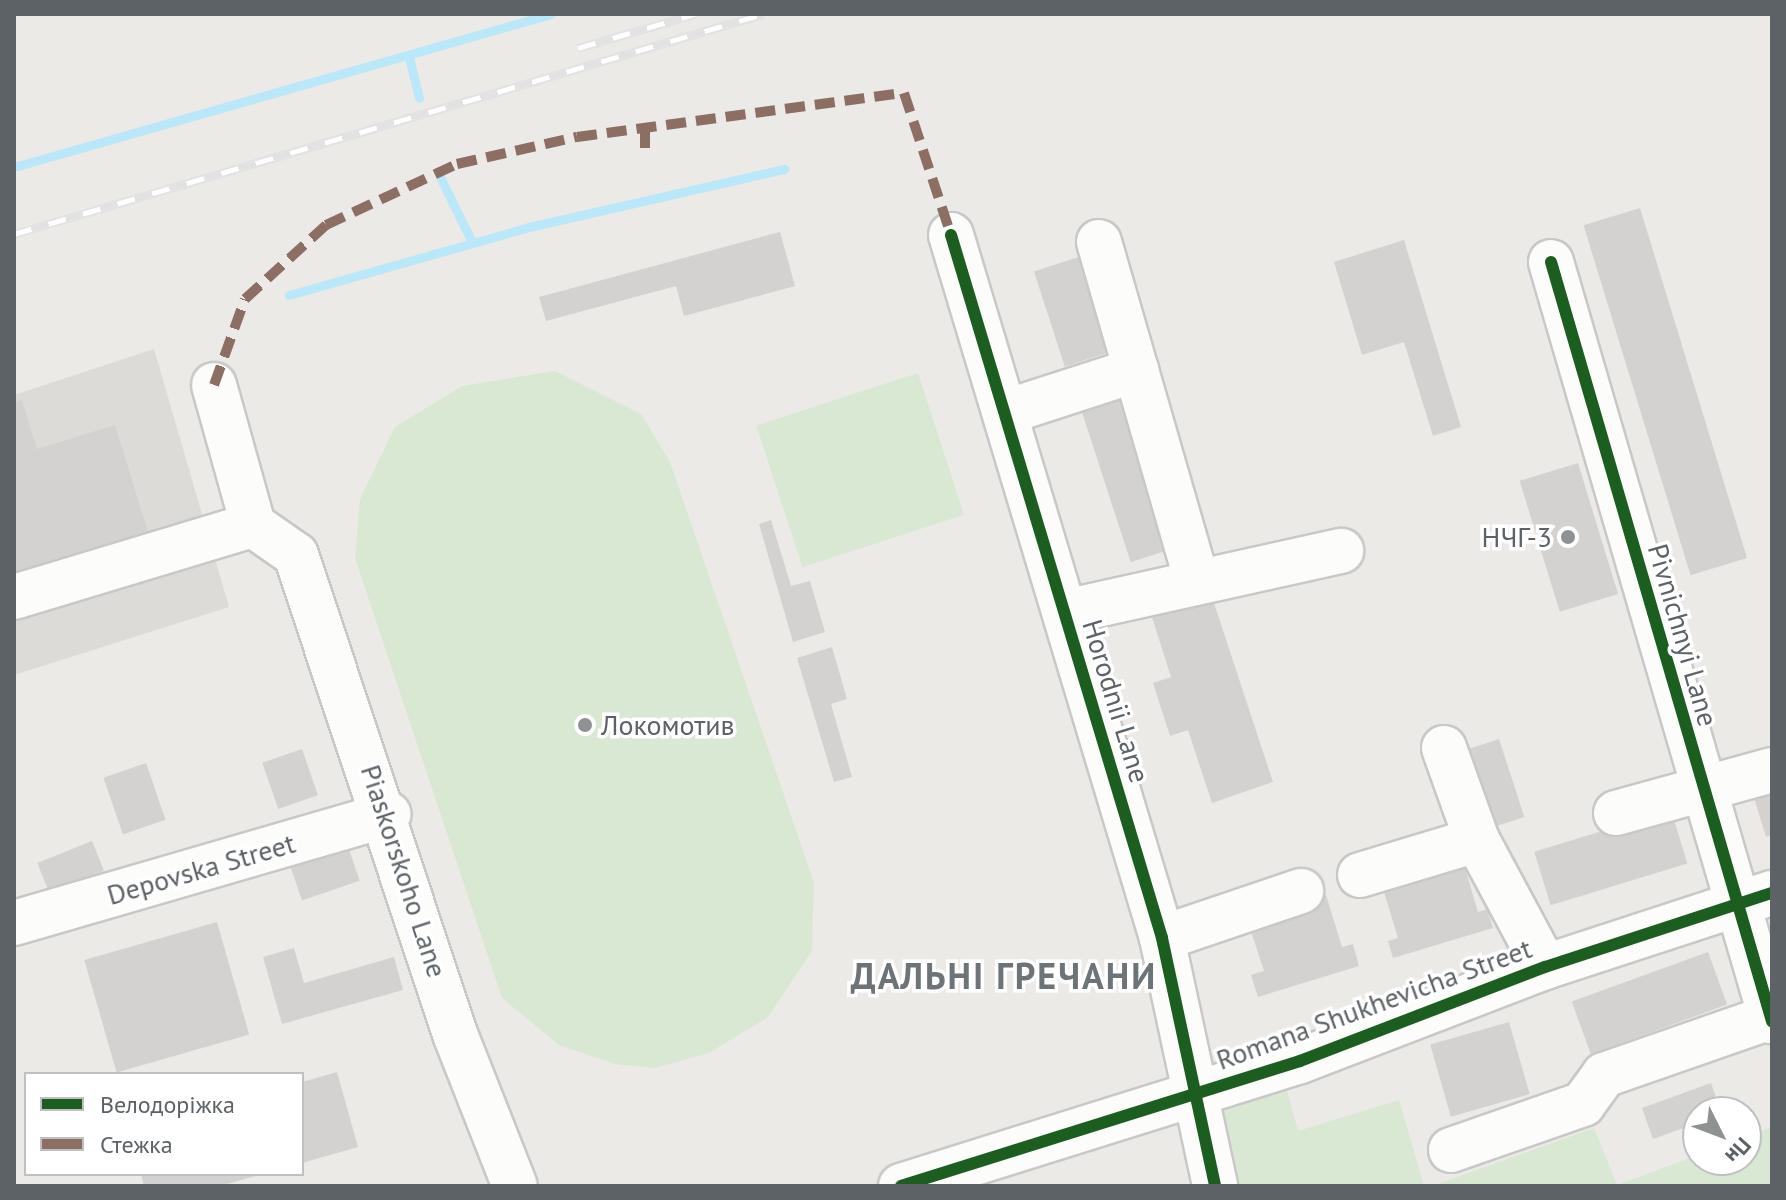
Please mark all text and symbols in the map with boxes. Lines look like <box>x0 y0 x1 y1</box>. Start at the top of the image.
place label: НЧГ-3 <box>1482 520 1552 554</box>
marker: НЧГ-3 <box>1559 528 1577 546</box>
street label: Pivnichnyi Lane <box>1641 540 1725 730</box>
street label: Horodnii Lane <box>1075 615 1157 787</box>
place label: Локомотив <box>601 708 735 742</box>
marker: Локомотив <box>576 716 594 734</box>
street label: Piaskorskoho Lane <box>354 761 454 981</box>
street label: Depovska Street <box>103 826 299 912</box>
street label: Romana Shukhevicha Street <box>1212 931 1536 1077</box>
district label: ДАЛЬНІ ГРЕЧАНИ <box>851 954 1157 998</box>
legend <box>24 1072 304 1176</box>
text: Велодоріжка <box>100 1089 235 1120</box>
north arrow <box>1682 1096 1762 1176</box>
text: Стежка <box>100 1129 173 1160</box>
text: Пн <box>1719 1132 1757 1170</box>

